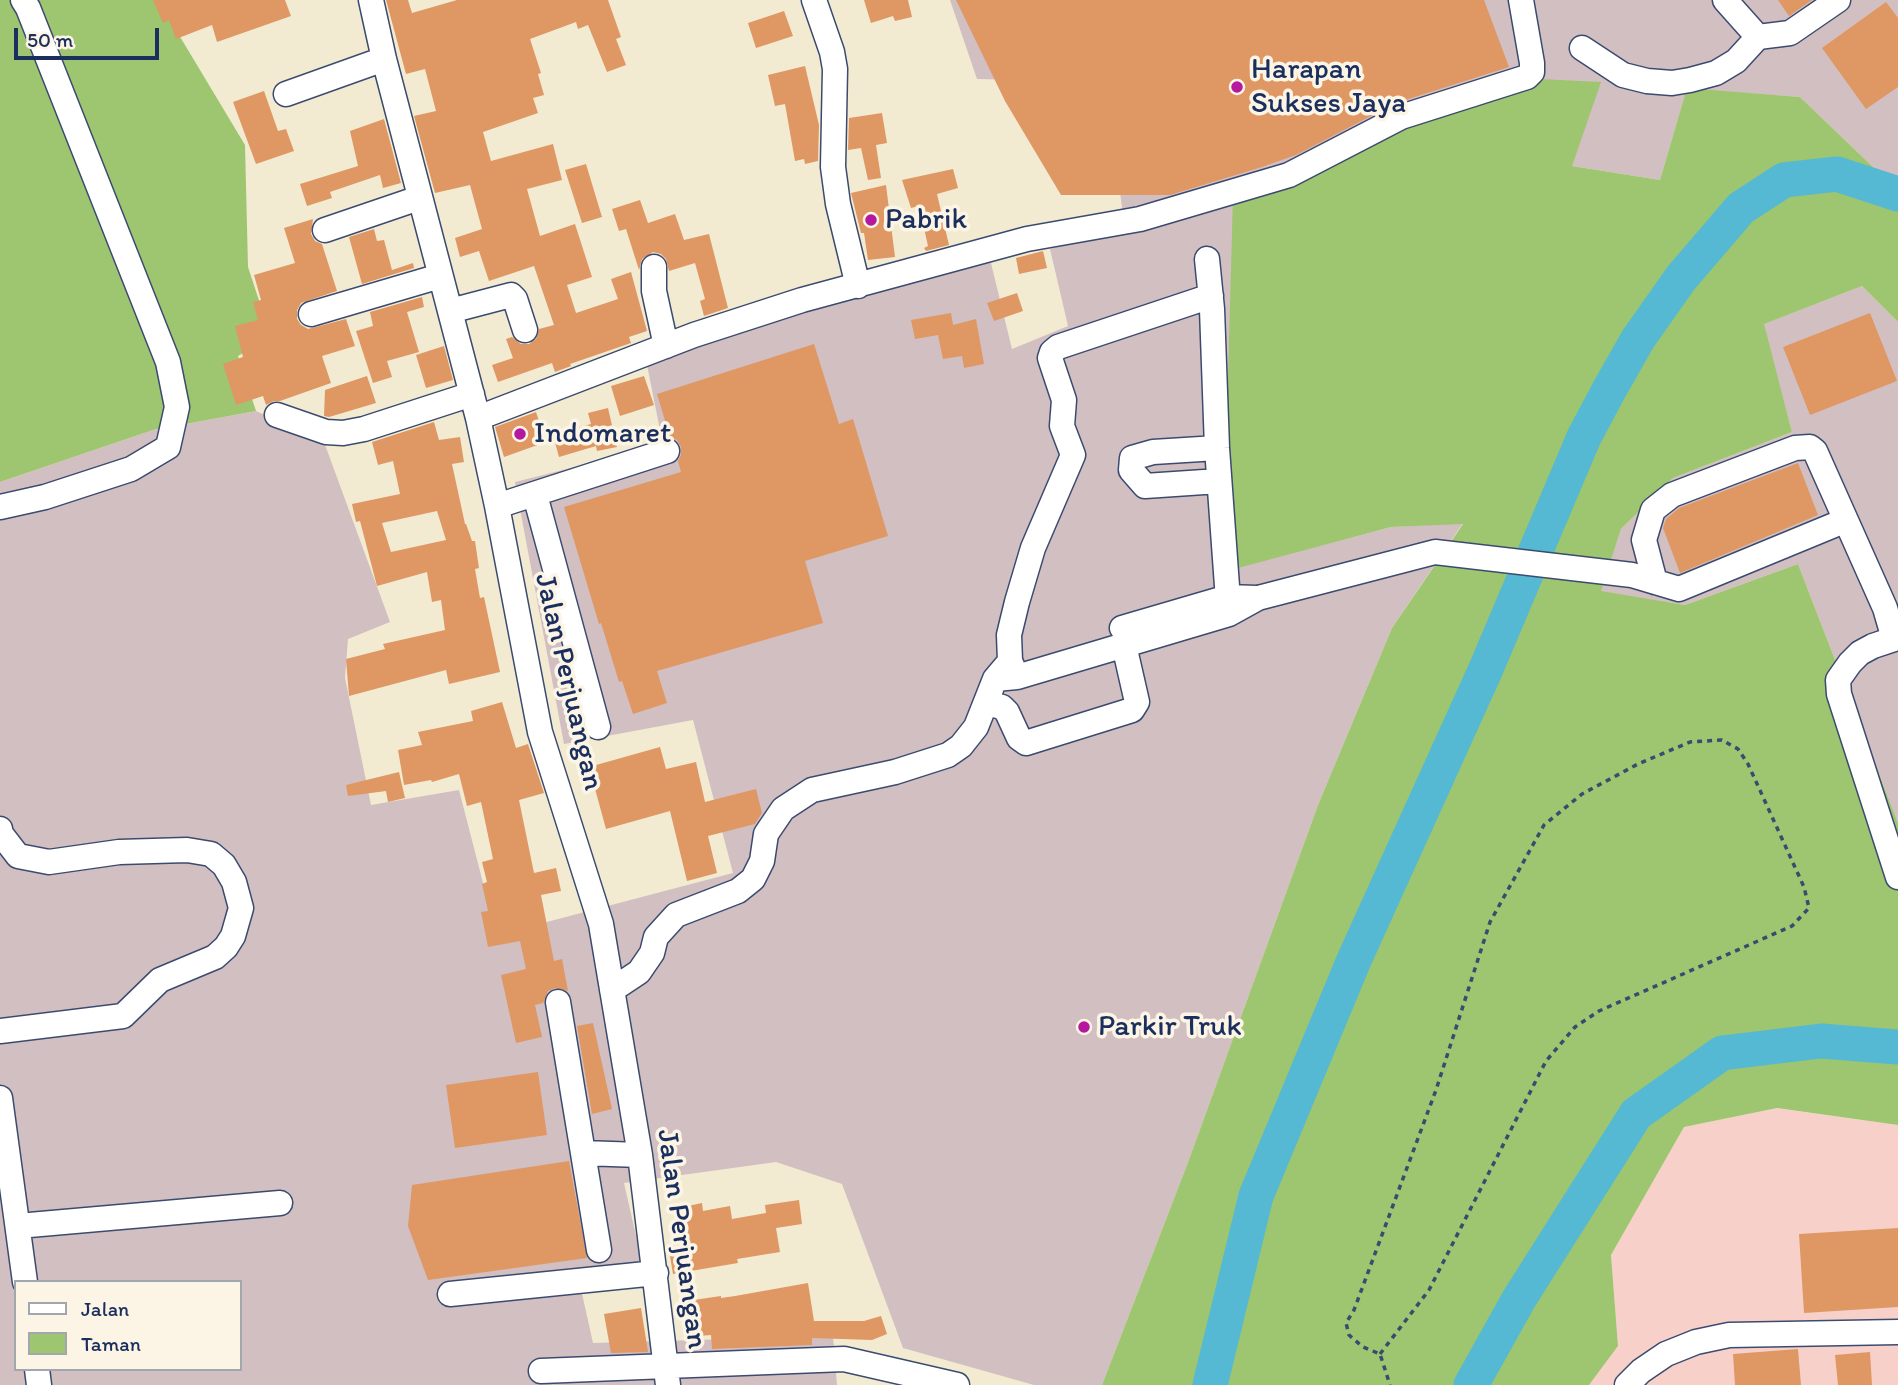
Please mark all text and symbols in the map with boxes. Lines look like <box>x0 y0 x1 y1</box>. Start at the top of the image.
scale bar <box>18 14 163 58</box>
text: 50 m <box>27 27 73 52</box>
place label: Harapan Sukses Jaya <box>1251 52 1406 122</box>
marker: Harapan Sukses Jaya <box>1229 79 1245 95</box>
place label: Pabrik <box>885 202 967 238</box>
marker: Pabrik <box>863 212 879 228</box>
place label: Indomaret <box>534 416 671 452</box>
marker: Indomaret <box>512 426 528 442</box>
street label: Jalan Perjuangan <box>526 570 610 794</box>
place label: Parkir Truk <box>1098 1009 1242 1045</box>
marker: Parkir Truk <box>1076 1019 1092 1035</box>
street label: Jalan Perjuangan <box>648 1127 714 1351</box>
legend <box>14 1280 242 1371</box>
text: Jalan <box>81 1296 129 1321</box>
text: Taman <box>81 1331 141 1356</box>

